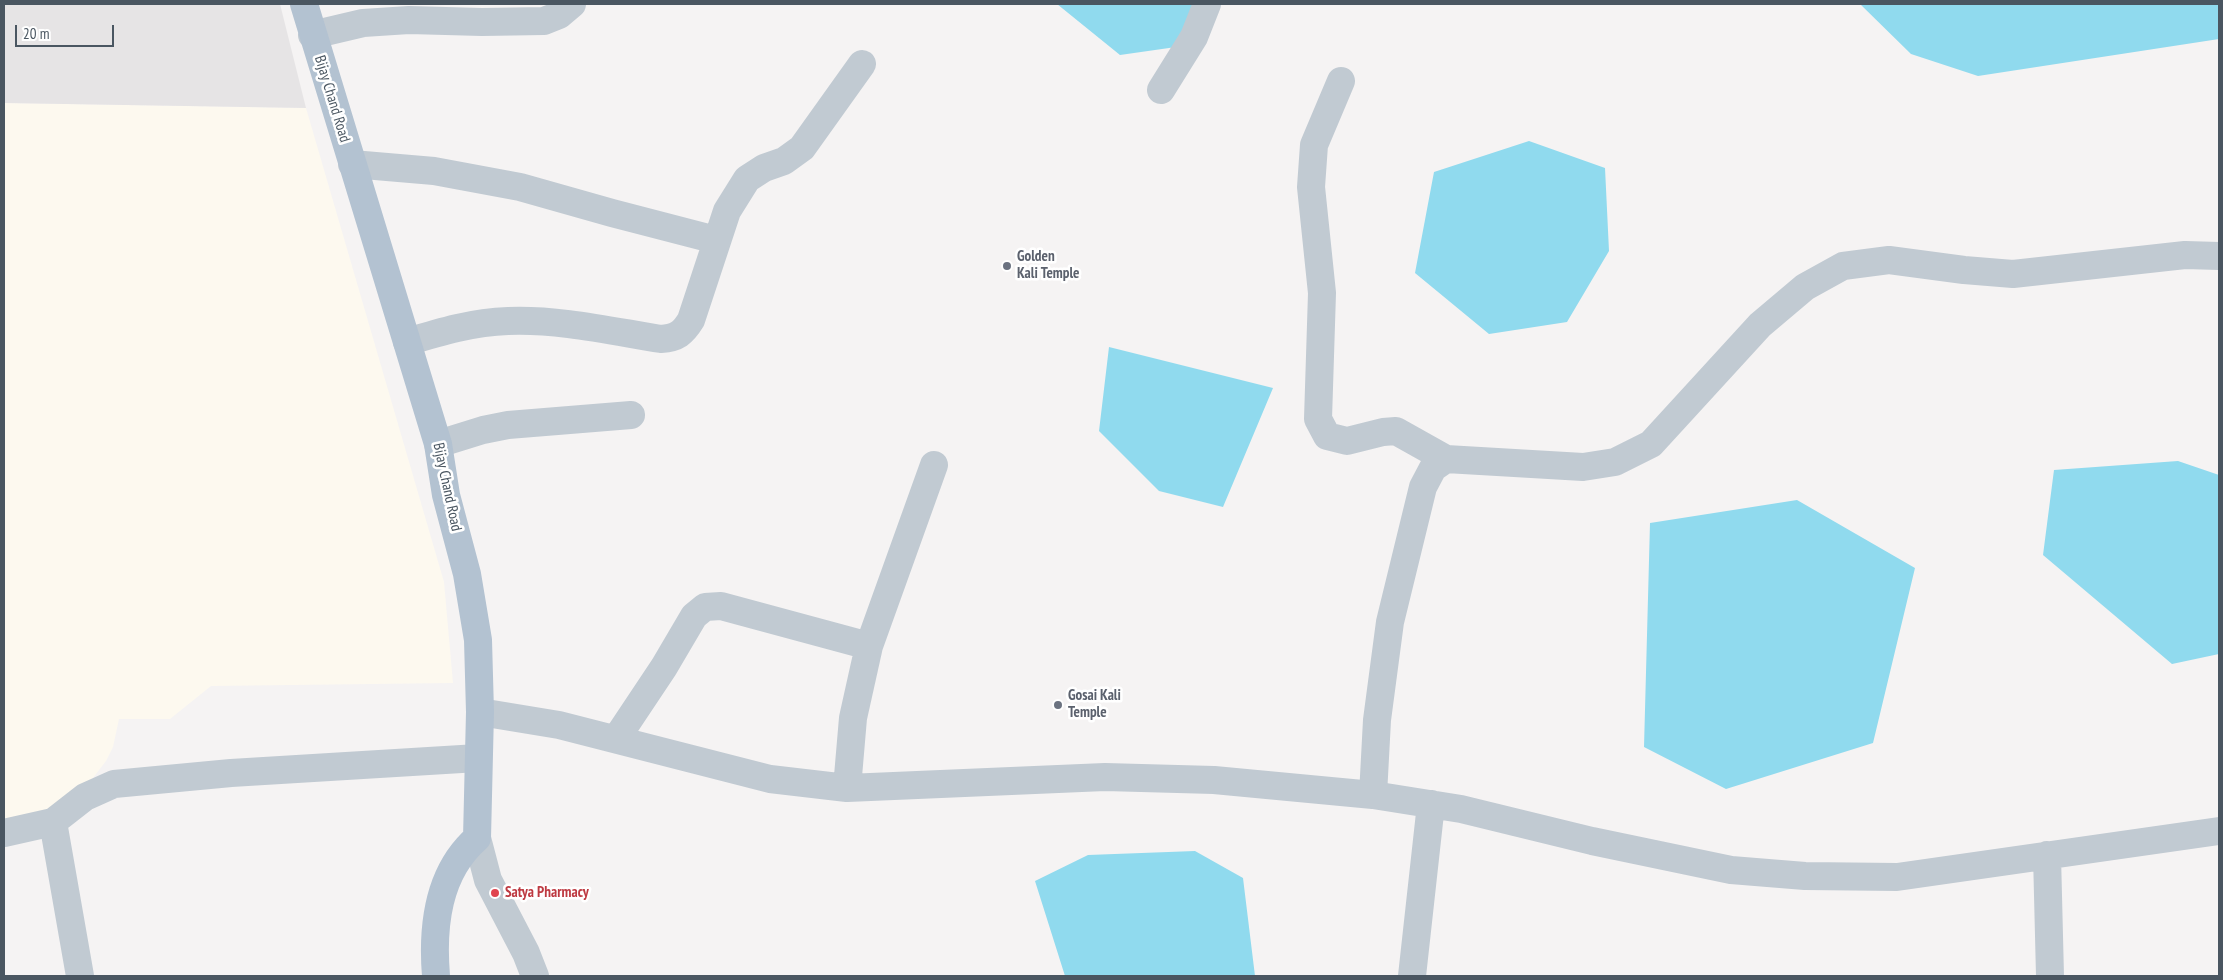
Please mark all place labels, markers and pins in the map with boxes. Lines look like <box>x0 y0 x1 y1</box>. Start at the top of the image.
place label: Golden Kali Temple <box>1017 248 1080 283</box>
marker: Golden Kali Temple <box>1001 260 1013 272</box>
place label: Gosai Kali Temple <box>1068 687 1121 722</box>
marker: Gosai Kali Temple <box>1052 699 1064 711</box>
place label: Satya Pharmacy <box>505 884 589 902</box>
marker: Satya Pharmacy <box>489 887 501 899</box>

